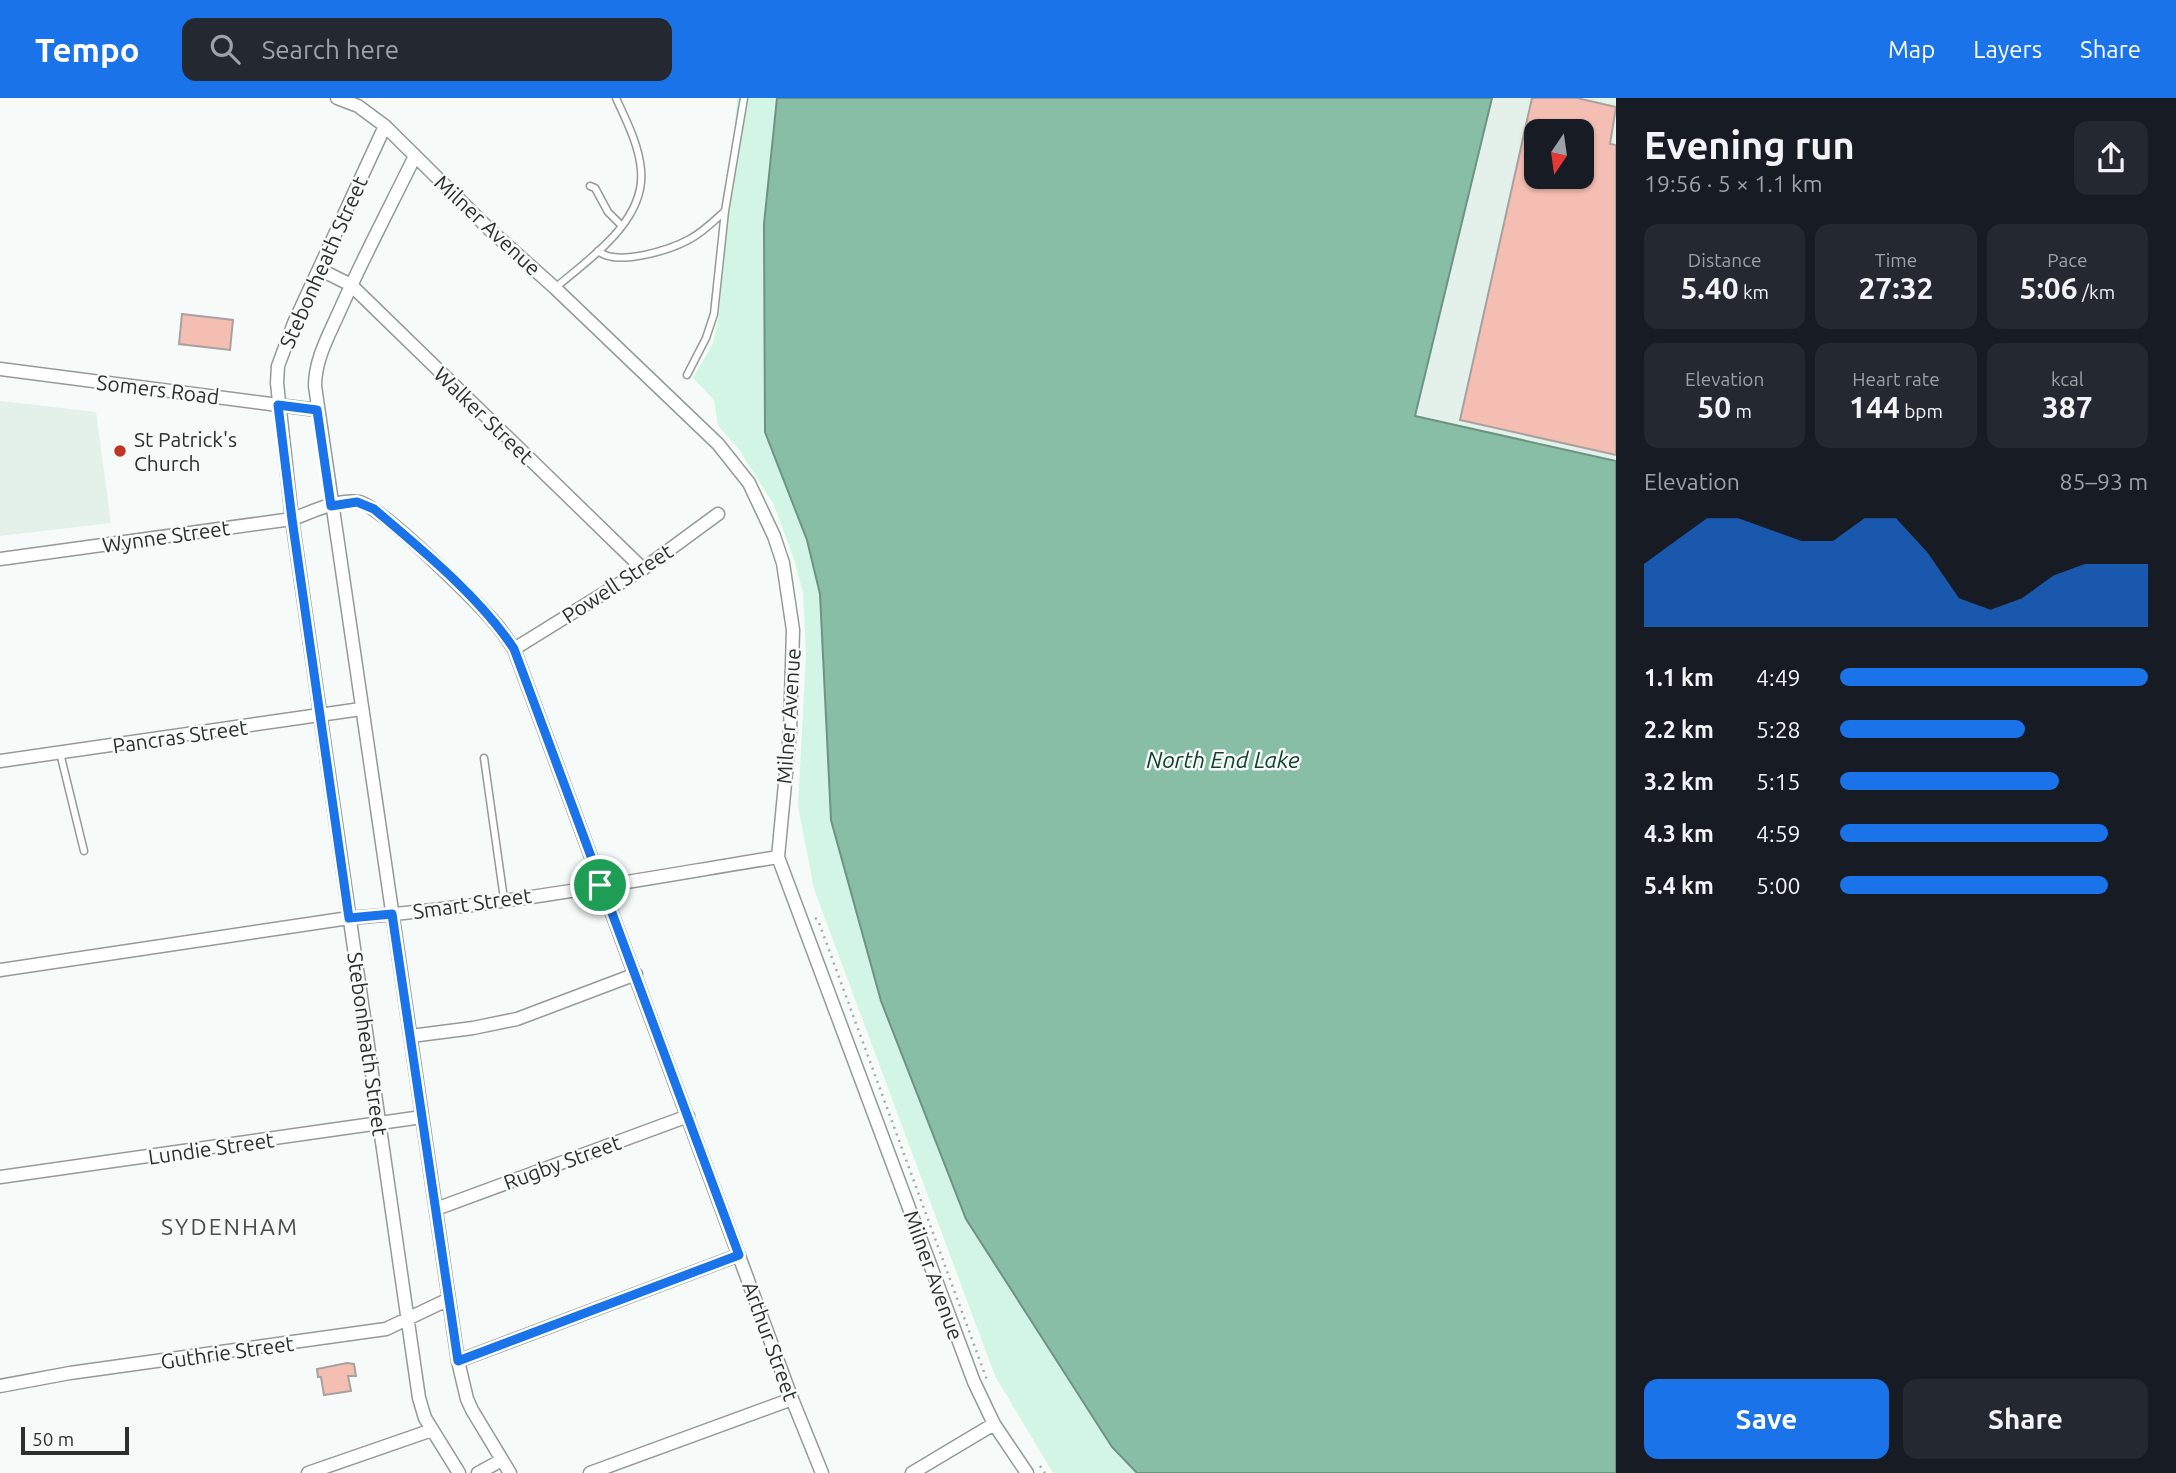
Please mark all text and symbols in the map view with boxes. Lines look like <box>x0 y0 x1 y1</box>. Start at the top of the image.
search box <box>182 18 672 81</box>
icon: search <box>206 30 244 68</box>
text: Tempo <box>35 31 140 68</box>
text: Search here <box>262 35 399 64</box>
text: Map <box>1888 36 1935 63</box>
text: Layers <box>1973 36 2042 63</box>
text: Share <box>2080 36 2141 63</box>
north arrow <box>1524 119 1594 189</box>
map controls <box>1524 119 1594 189</box>
button: share <box>2074 121 2148 195</box>
text: Evening run <box>1644 124 1855 166</box>
street label: Milner Avenue <box>430 170 546 280</box>
text: 19:56 · 5 × 1.1 km <box>1644 171 1823 196</box>
street label: Stebonheath Street <box>274 172 372 352</box>
text: Distance <box>1688 249 1761 271</box>
text: Time <box>1875 249 1917 271</box>
text: Pace <box>2047 249 2087 271</box>
text: 5.40 <box>1680 271 1739 305</box>
text: 27:32 <box>1858 271 1934 305</box>
text: 5:06 <box>2020 271 2078 305</box>
text: km <box>1739 281 1769 303</box>
text: /km <box>2078 281 2115 303</box>
street label: Walker Street <box>429 362 539 468</box>
text: Elevation <box>1685 368 1764 390</box>
text: Heart rate <box>1852 368 1940 390</box>
text: kcal <box>2051 368 2084 390</box>
street label: Somers Road <box>95 370 221 408</box>
text: 50 <box>1697 390 1731 424</box>
text: 144 <box>1849 390 1900 424</box>
text: 387 <box>2042 390 2093 424</box>
text: m <box>1731 400 1752 422</box>
text: bpm <box>1900 400 1943 422</box>
place label: St Patrick's Church <box>134 427 237 475</box>
marker: St Patrick's Church <box>112 443 128 459</box>
text: Elevation <box>1644 469 1740 494</box>
text: 85–93 m <box>2060 469 2148 494</box>
street label: Wynne Street <box>101 515 231 557</box>
street label: Powell Street <box>557 538 677 628</box>
street label: Milner Avenue <box>771 647 805 785</box>
text: 1.1 km <box>1644 665 1714 690</box>
text: 4:49 <box>1756 665 1801 690</box>
street label: Pancras Street <box>111 715 249 757</box>
text: 2.2 km <box>1644 717 1714 742</box>
text: 5:28 <box>1756 717 1801 742</box>
water label: North End Lake <box>1146 747 1300 772</box>
text: 3.2 km <box>1644 769 1714 794</box>
text: 5:15 <box>1756 769 1801 794</box>
text: 4.3 km <box>1644 821 1714 846</box>
text: 4:59 <box>1756 821 1801 846</box>
pin <box>570 855 630 915</box>
icon: arrive <box>581 866 619 904</box>
text: 5.4 km <box>1644 873 1714 898</box>
text: 5:00 <box>1756 873 1801 898</box>
street label: Smart Street <box>411 883 533 923</box>
street label: Stebonheath Street <box>343 951 393 1137</box>
street label: Lundie Street <box>146 1127 276 1169</box>
street label: Rugby Street <box>500 1130 624 1194</box>
street label: Milner Avenue <box>899 1207 969 1343</box>
district label: SYDENHAM <box>161 1214 299 1239</box>
street label: Arthur Street <box>738 1278 804 1404</box>
street label: Guthrie Street <box>159 1331 295 1373</box>
button: Save <box>1644 1379 1889 1459</box>
button: Share <box>1903 1379 2148 1459</box>
scale bar <box>21 1424 130 1456</box>
text: 50 m <box>32 1428 74 1450</box>

